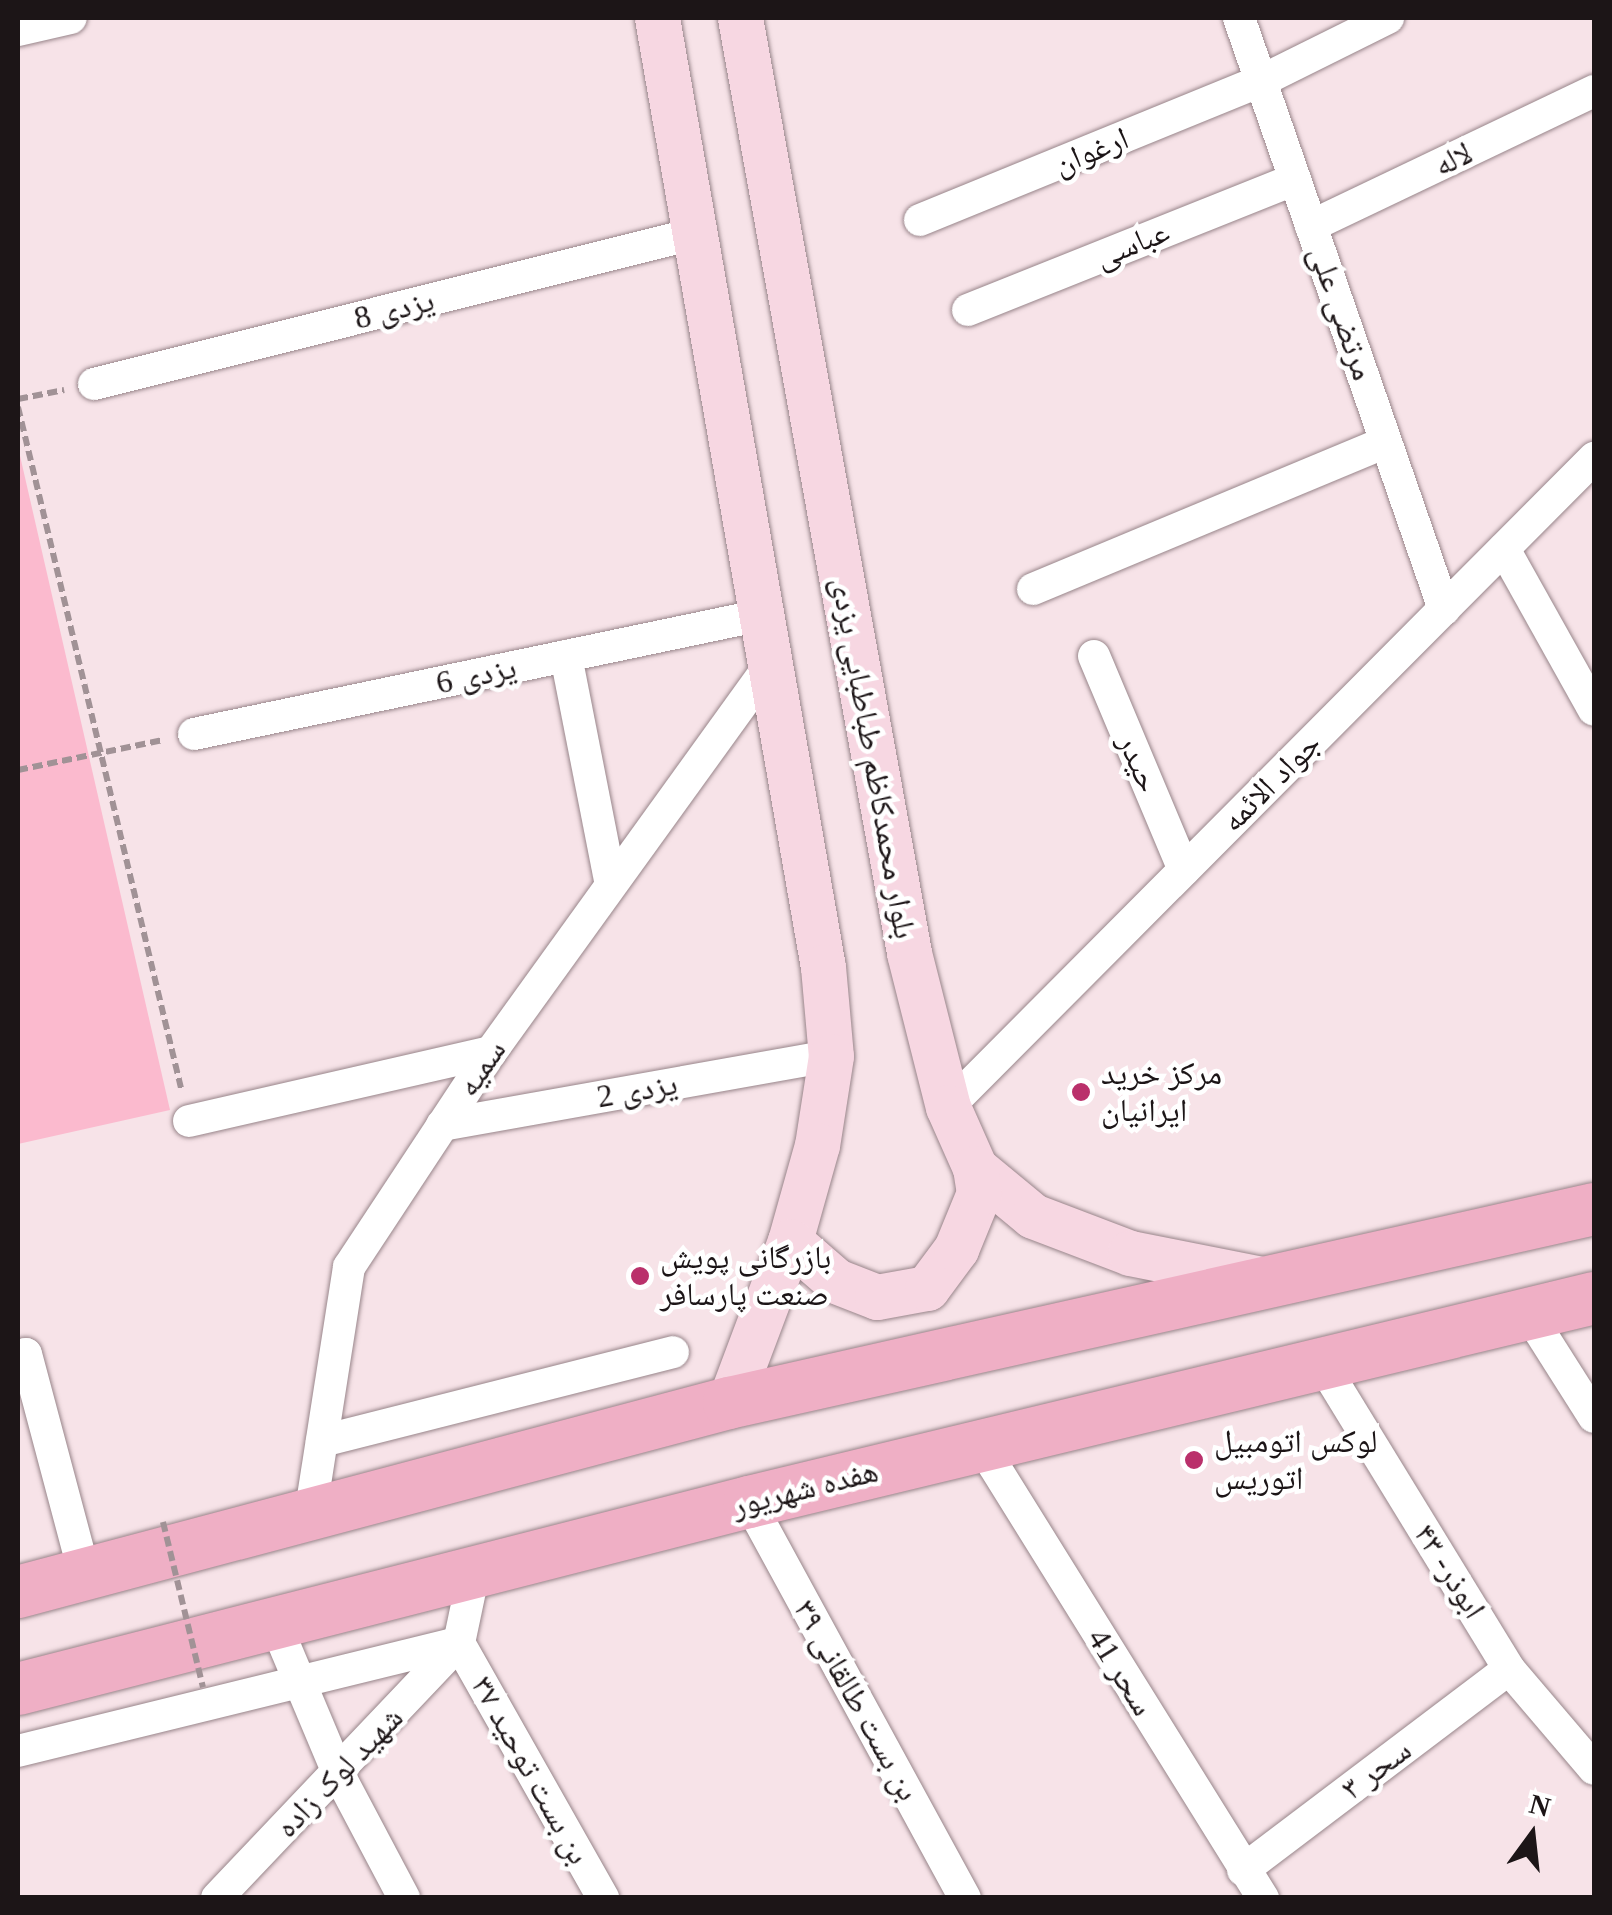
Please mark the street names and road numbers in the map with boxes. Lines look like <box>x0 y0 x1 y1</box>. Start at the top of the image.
street label: ارغوان <box>1048 119 1134 183</box>
street label: لاله <box>1428 133 1478 185</box>
street label: عباسی <box>1089 212 1175 276</box>
street label: مرتضی علی <box>1301 241 1383 385</box>
street label: یزدی 8 <box>350 281 438 337</box>
street label: بلوار محمدکاظم طباطبایی یزدی <box>823 574 925 942</box>
street label: یزدی 6 <box>432 648 520 702</box>
street label: جواد الائمه <box>1213 724 1329 840</box>
street label: حیدر <box>1110 728 1168 798</box>
street label: سمیه <box>448 1032 514 1104</box>
street label: یزدی 2 <box>594 1064 680 1116</box>
street label: هفده شهریور <box>728 1451 882 1525</box>
street label: ابوذر- ۴۳ <box>1406 1517 1494 1625</box>
street label: بن‌ بست طالقانی ۳۹ <box>786 1593 928 1807</box>
street label: سحر 41 <box>1079 1621 1163 1723</box>
street label: بن بست توحید ۳۷ <box>463 1669 599 1871</box>
street label: شهید لوک زاده <box>267 1699 411 1845</box>
street label: سحر ۳ <box>1333 1730 1419 1808</box>

